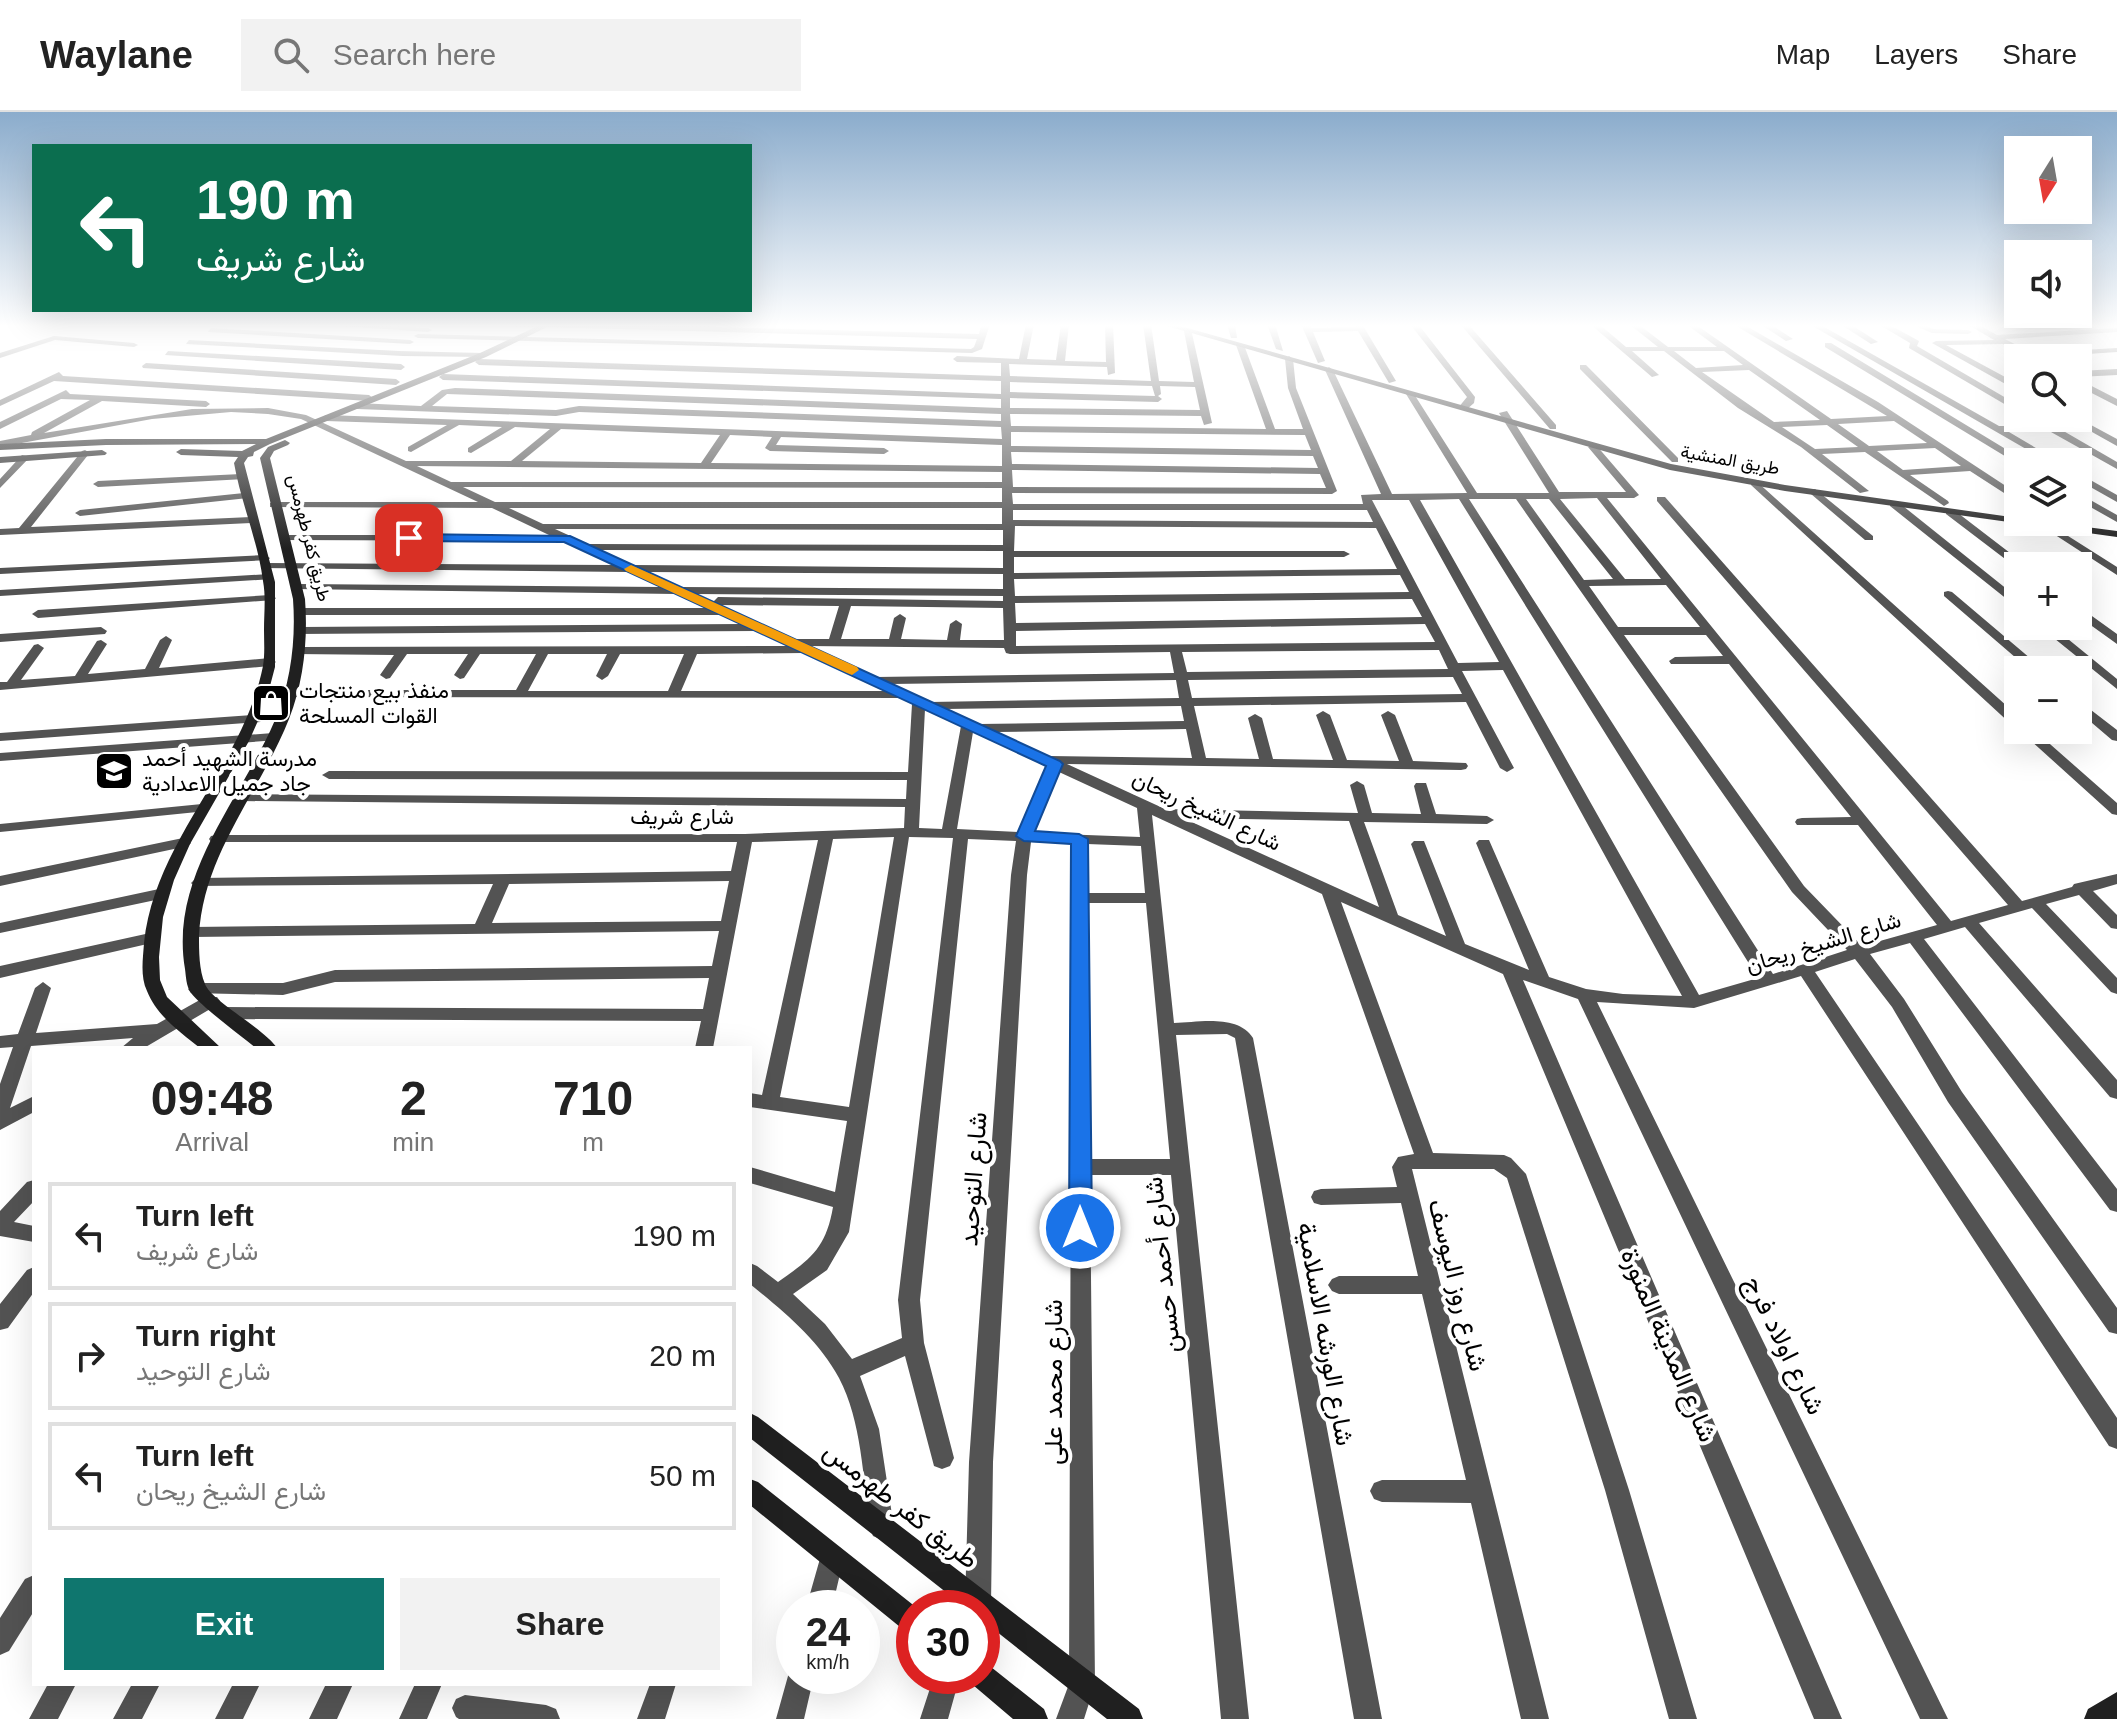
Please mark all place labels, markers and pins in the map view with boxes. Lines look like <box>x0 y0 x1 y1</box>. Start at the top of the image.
pin <box>375 504 443 572</box>
place label: منفذ بيع منتجات القوات المسلحة <box>299 678 449 729</box>
shop icon: منفذ بيع منتجات القوات المسلحة <box>250 682 292 724</box>
place label: مدرسة الشهيد أحمد جاد جميل الاعدادية <box>142 746 317 796</box>
school or university icon: مدرسة الشهيد أحمد جاد جميل الاعدادية <box>93 750 135 792</box>

